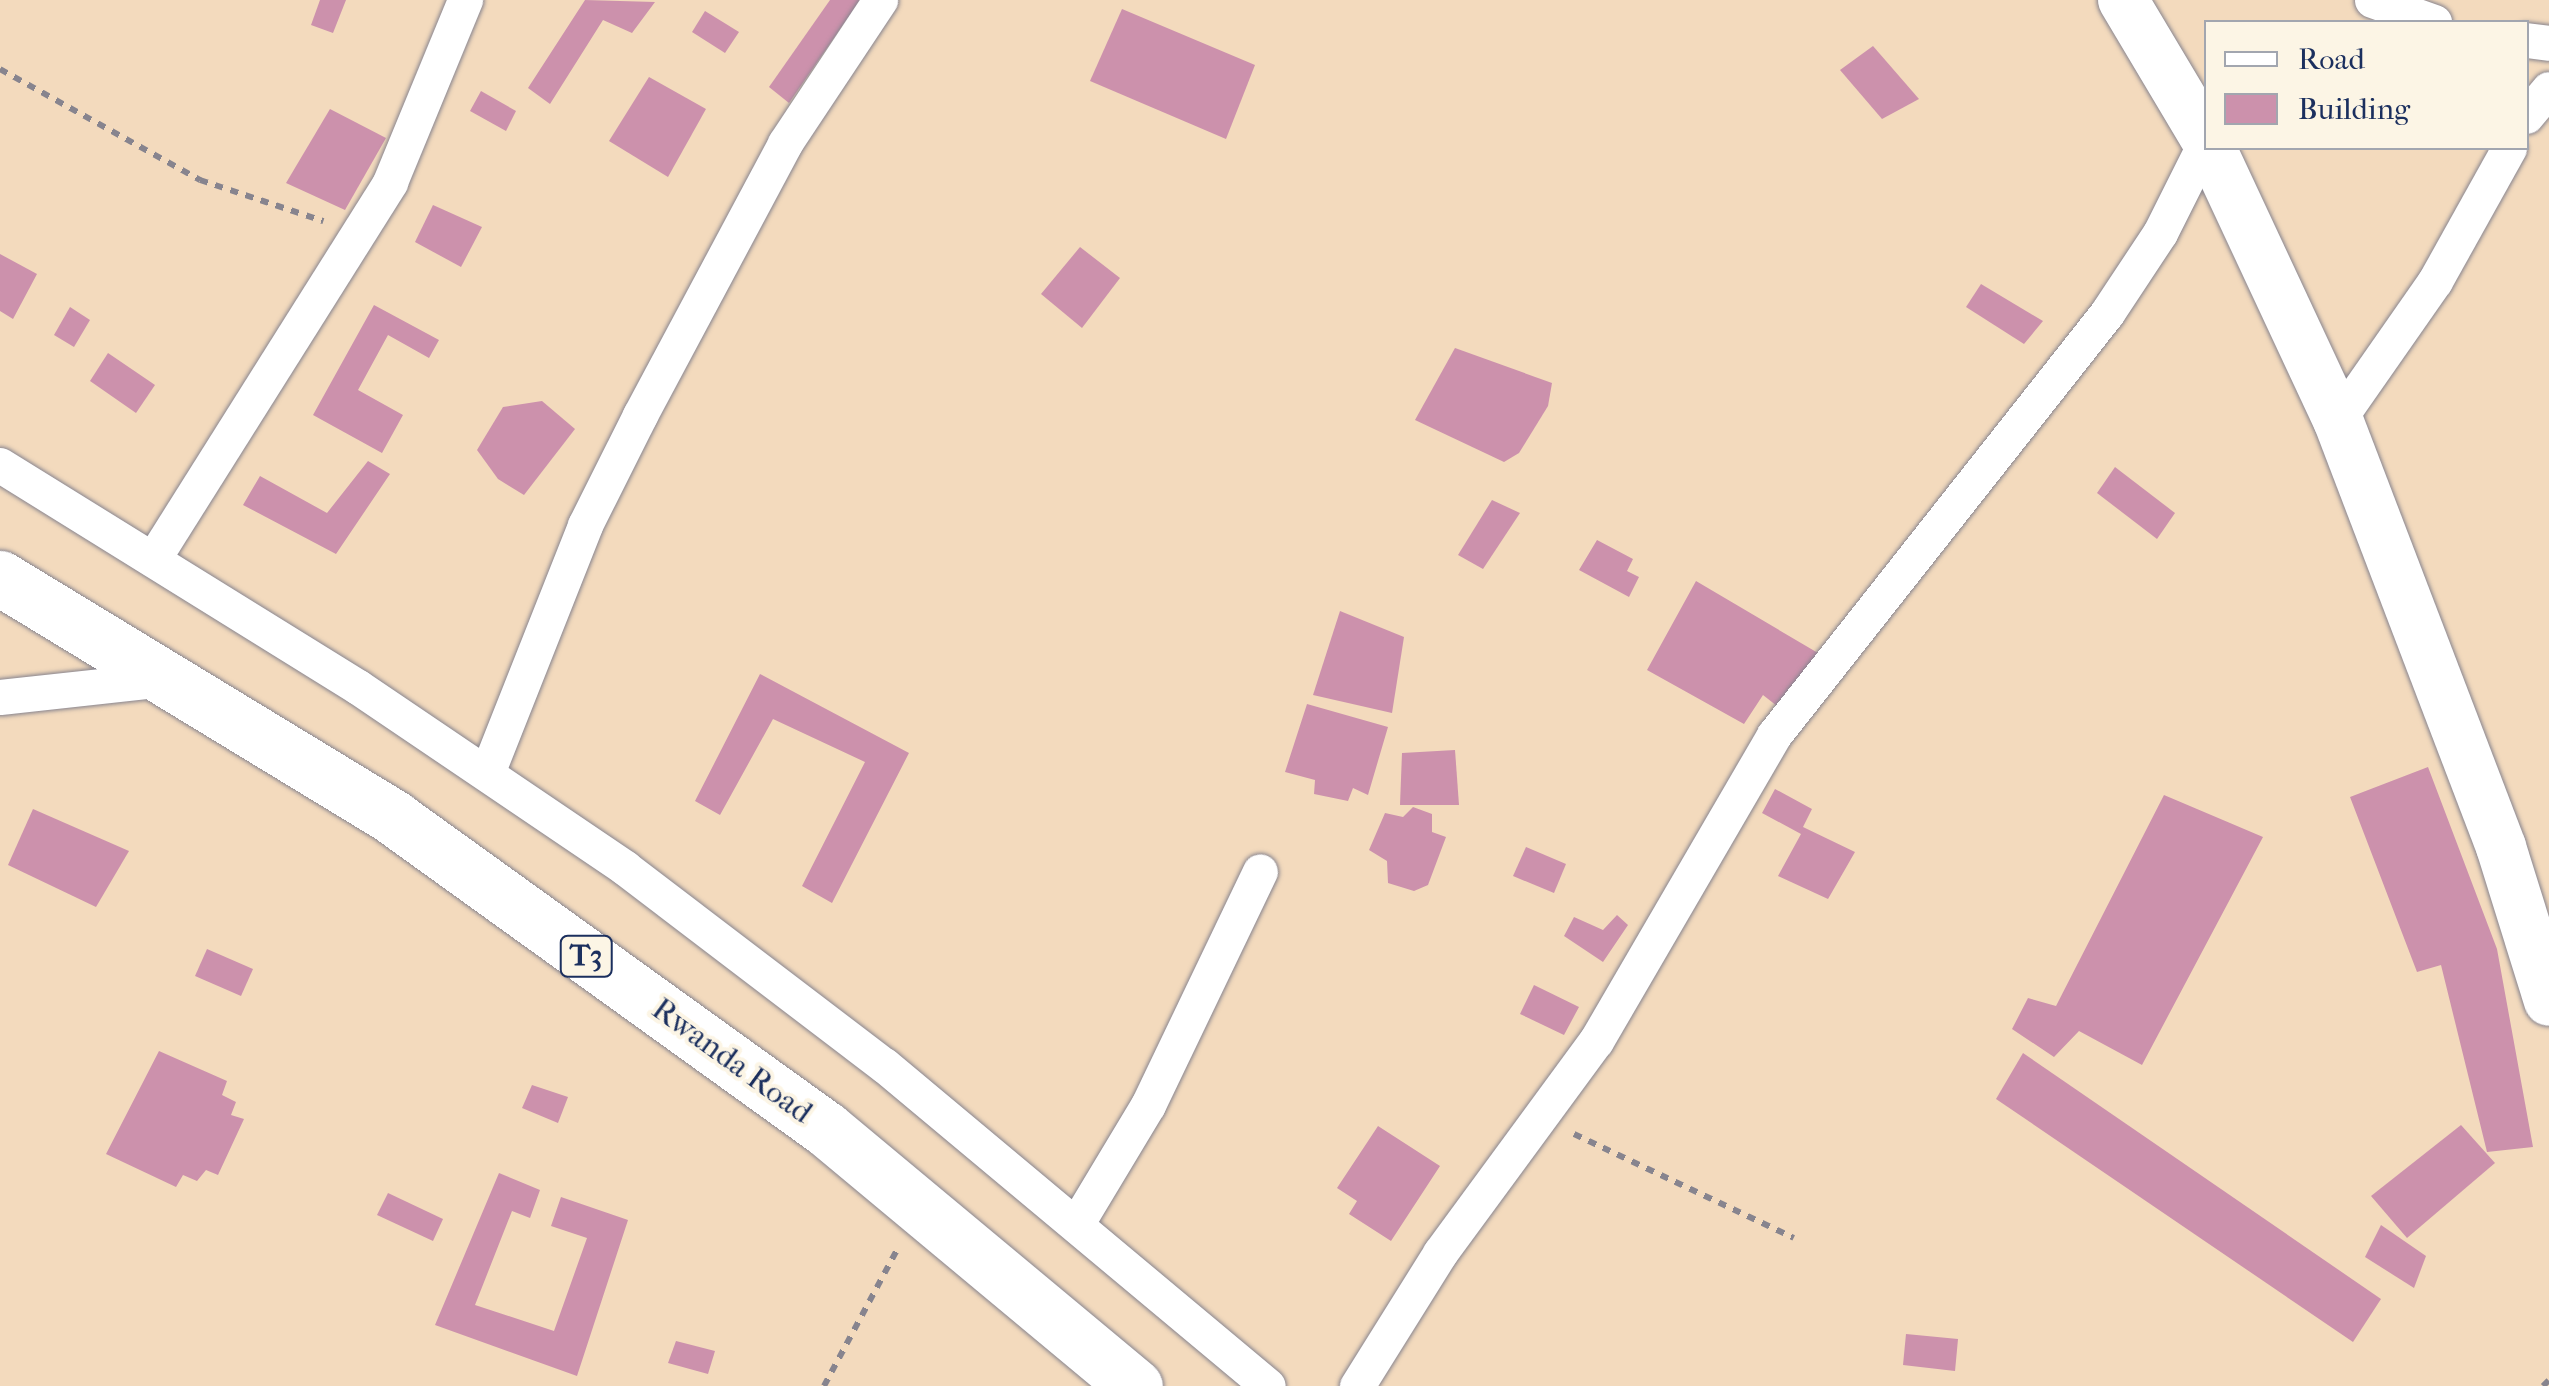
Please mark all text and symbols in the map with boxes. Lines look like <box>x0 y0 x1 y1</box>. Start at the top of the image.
legend <box>2204 20 2529 150</box>
text: Road <box>2298 42 2365 77</box>
text: Building <box>2298 92 2410 127</box>
road number: T3 <box>558 931 614 981</box>
street label: Rwanda Road <box>644 990 820 1132</box>

